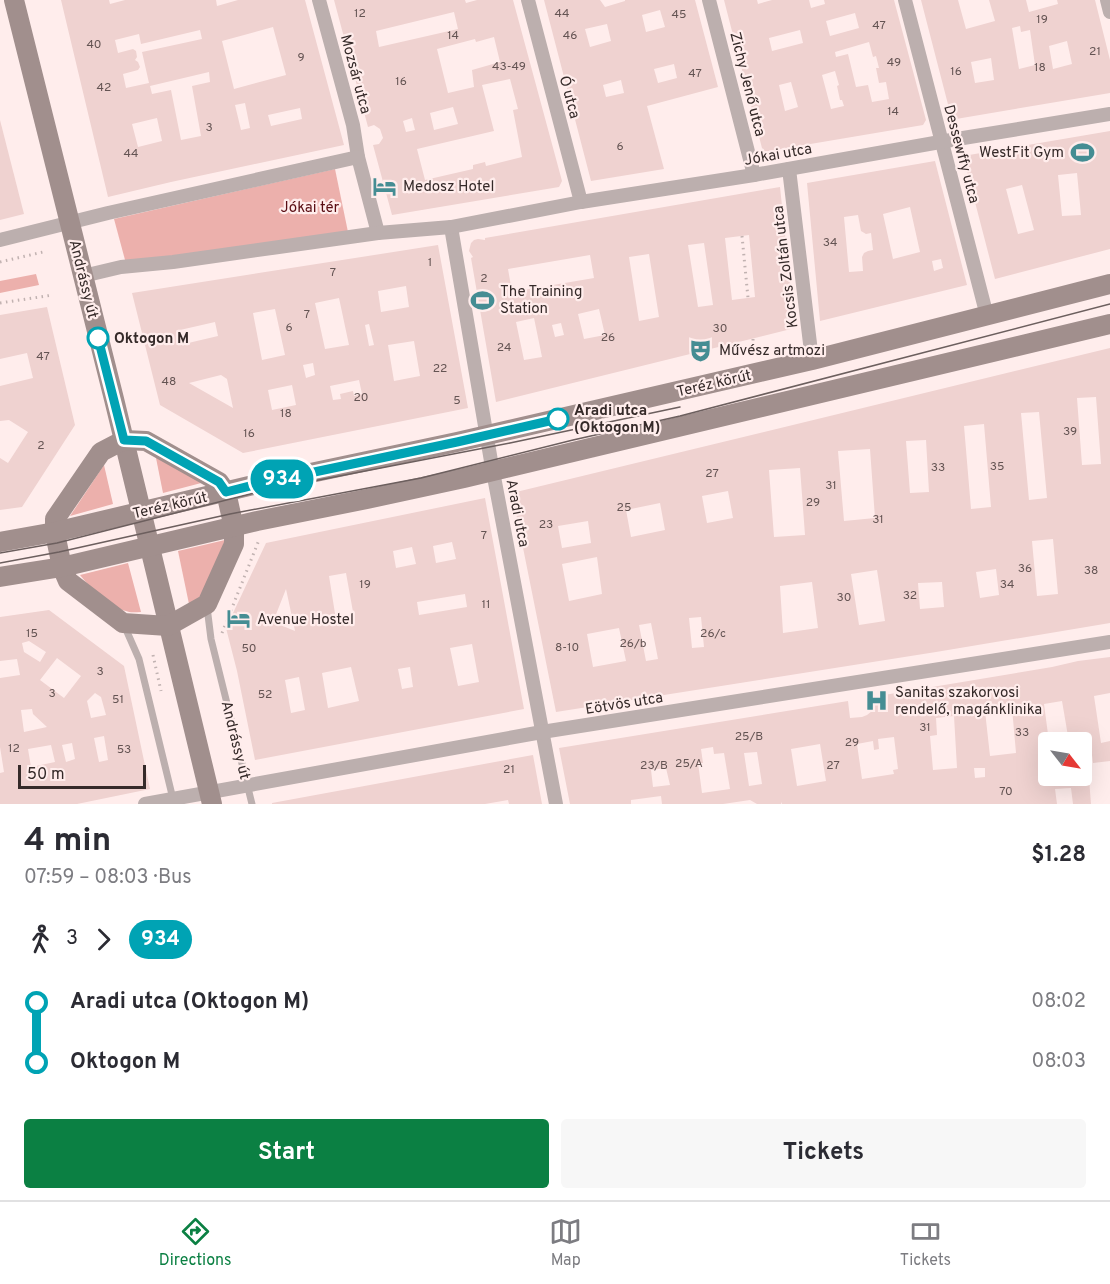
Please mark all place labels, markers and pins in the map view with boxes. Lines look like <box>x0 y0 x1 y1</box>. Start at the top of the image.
sports icon: WestFit Gym <box>1069 139 1095 165</box>
place label: WestFit Gym <box>979 144 1064 163</box>
hotel icon: Medosz Hotel <box>372 173 398 199</box>
place label: Medosz Hotel <box>403 178 494 197</box>
place label: The Training Station <box>500 283 582 319</box>
sports icon: The Training Station <box>469 287 495 313</box>
marker: Oktogon M <box>87 327 109 349</box>
place label: Oktogon M <box>114 330 189 349</box>
theatre icon: Művész artmozi <box>688 337 714 363</box>
place label: Művész artmozi <box>719 342 825 361</box>
place label: Aradi utca (Oktogon M) <box>574 402 660 438</box>
marker: Aradi utca (Oktogon M) <box>547 408 569 430</box>
hotel icon: Avenue Hostel <box>226 606 252 632</box>
place label: Avenue Hostel <box>257 611 354 630</box>
place label: Sanitas szakorvosi rendelő, magánklinika <box>895 684 1042 720</box>
hospital icon: Sanitas szakorvosi rendelő, magánklinika <box>864 688 890 714</box>

